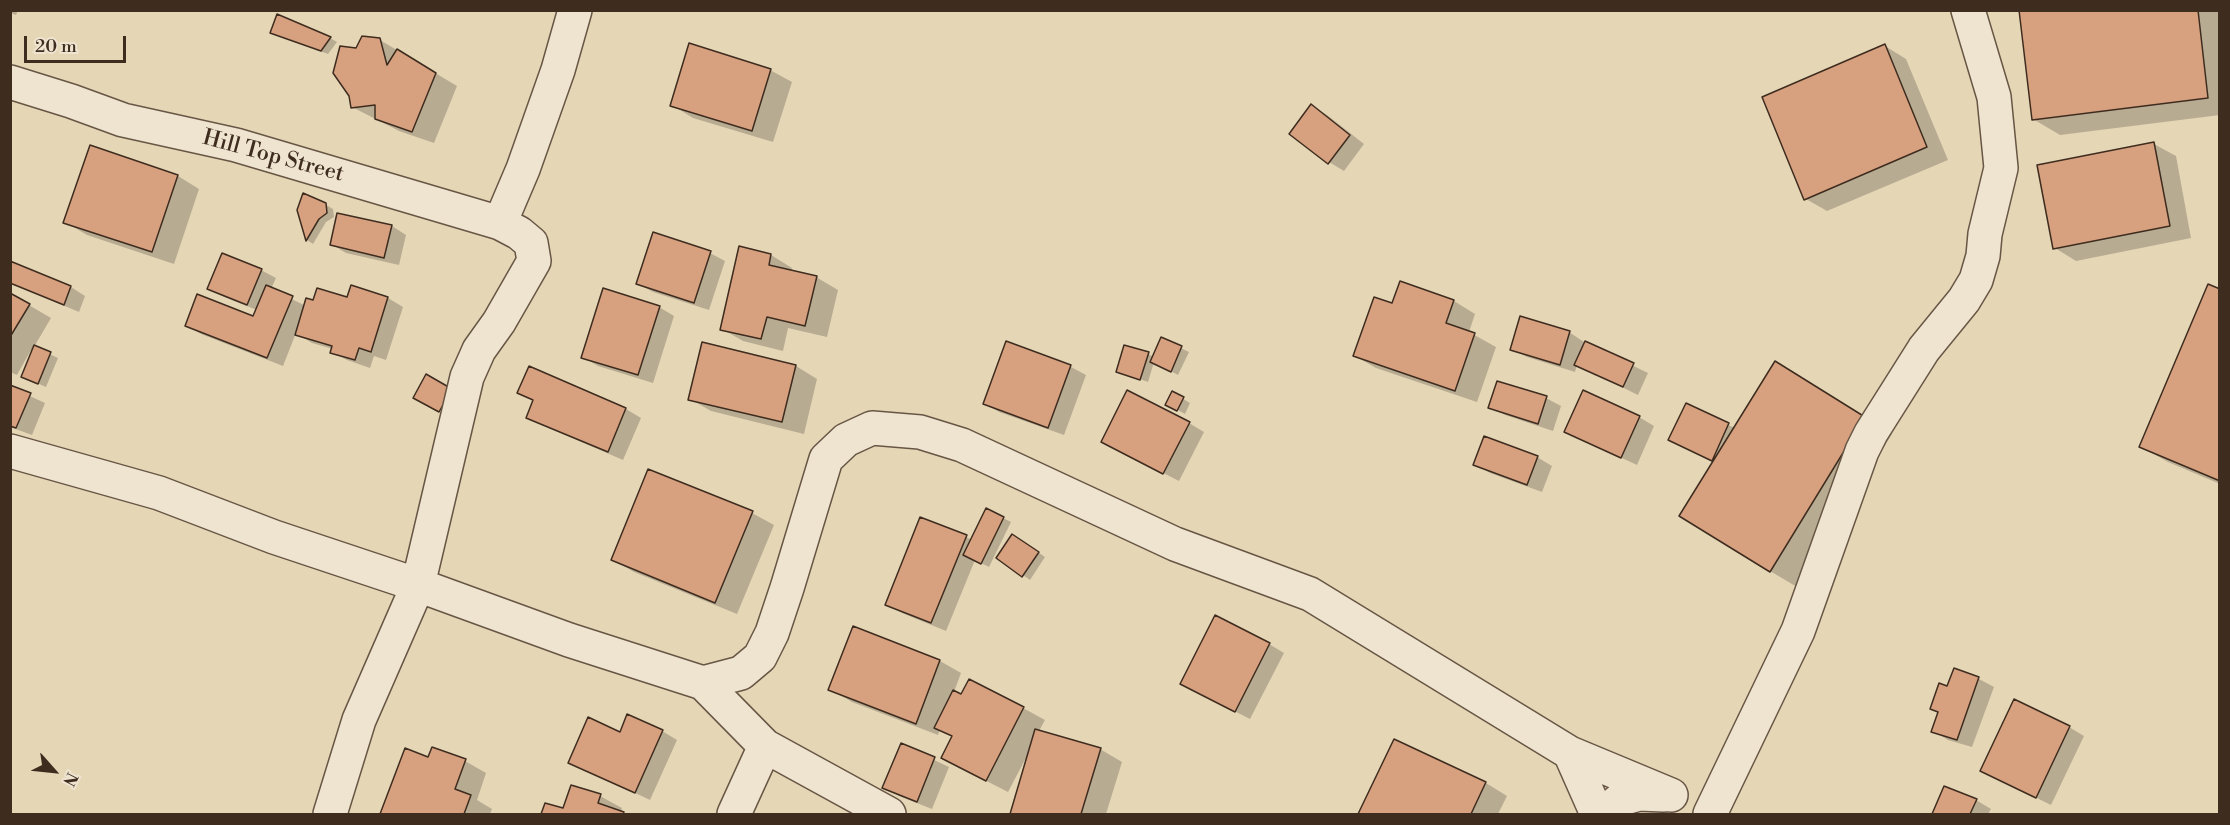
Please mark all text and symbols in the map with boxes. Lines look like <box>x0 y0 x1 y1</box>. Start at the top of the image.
scale bar <box>27 24 129 62</box>
text: 20 m <box>35 35 77 58</box>
street label: Hill Top Street <box>199 125 347 189</box>
north arrow <box>24 741 84 801</box>
text: N <box>58 769 82 789</box>

